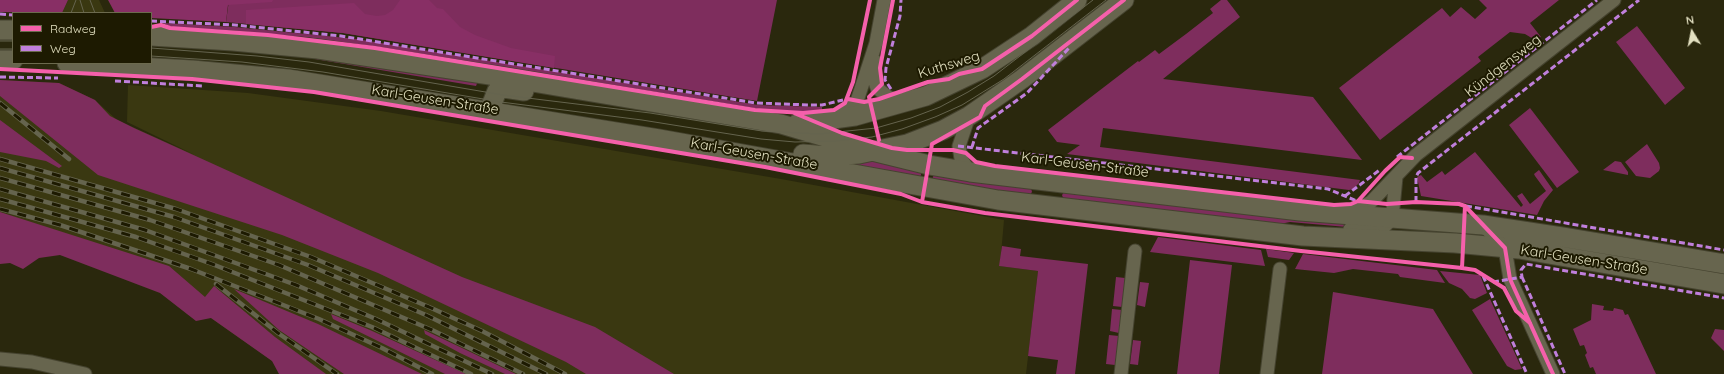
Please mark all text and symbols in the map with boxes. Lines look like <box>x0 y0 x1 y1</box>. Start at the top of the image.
legend <box>12 12 152 64</box>
north arrow <box>1672 12 1712 52</box>
text: N <box>1685 13 1695 28</box>
text: Radweg <box>50 21 96 36</box>
street label: Kündgensweg <box>1462 31 1544 101</box>
text: Weg <box>50 41 76 56</box>
street label: Kuthsweg <box>916 48 982 82</box>
street label: Karl-Geusen-Straße <box>370 82 500 118</box>
street label: Karl-Geusen-Straße <box>689 135 819 173</box>
street label: Karl-Geusen-Straße <box>1020 149 1150 181</box>
street label: Karl-Geusen-Straße <box>1519 242 1649 278</box>

